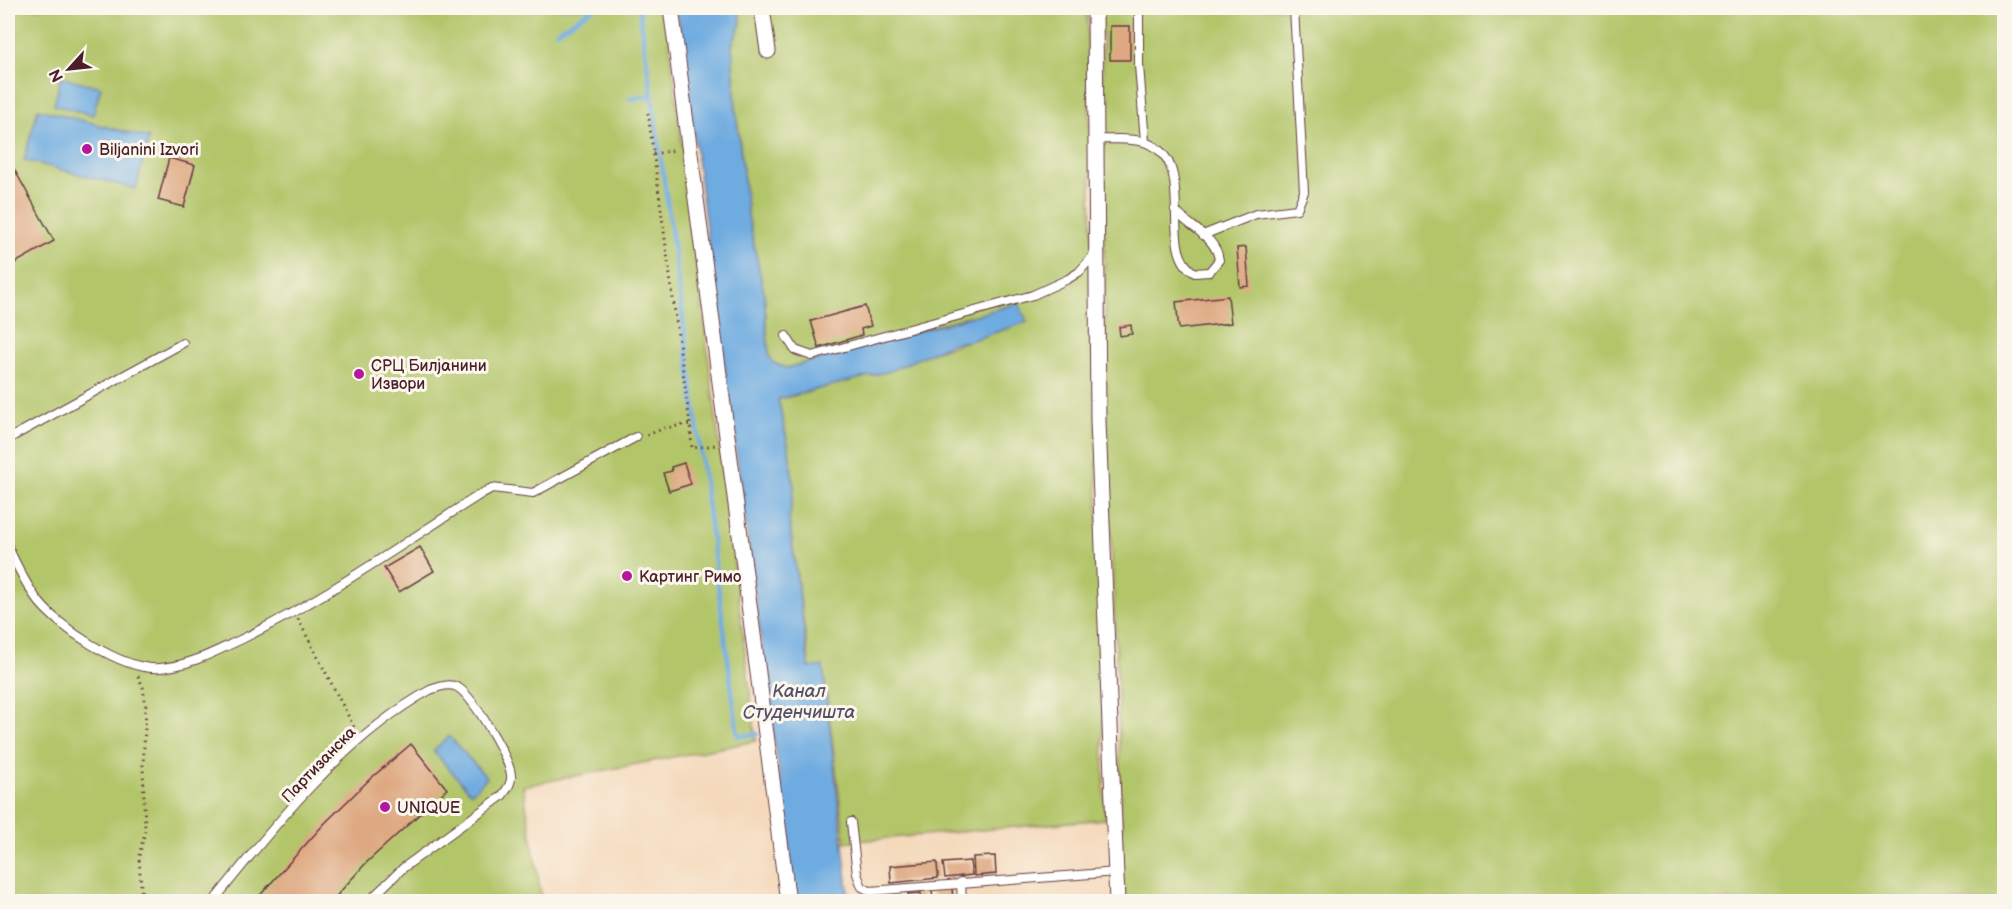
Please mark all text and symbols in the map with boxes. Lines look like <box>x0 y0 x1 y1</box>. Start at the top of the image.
north arrow <box>39 39 99 99</box>
text: N <box>46 65 68 85</box>
place label: Biljanini Izvori <box>99 141 199 160</box>
marker: Biljanini Izvori <box>80 142 94 156</box>
place label: СРЦ Билјанини Извори <box>371 357 487 394</box>
marker: СРЦ Билјанини Извори <box>352 367 366 381</box>
place label: Картинг Римо <box>639 568 741 587</box>
marker: Картинг Римо <box>620 569 634 583</box>
water label: Канал Студенчишта <box>743 681 855 723</box>
street label: Партизанска <box>278 723 360 807</box>
place label: UNIQUE <box>397 799 460 818</box>
marker: UNIQUE <box>378 800 392 814</box>

